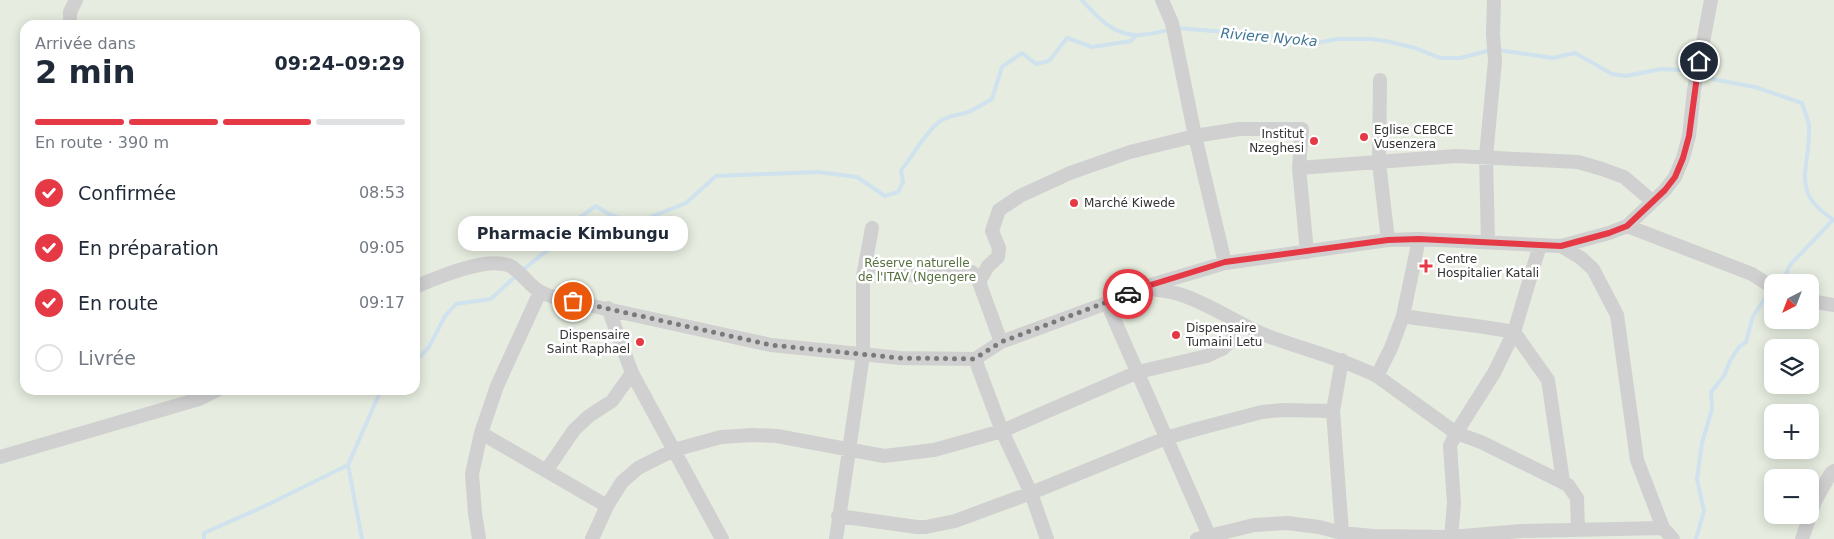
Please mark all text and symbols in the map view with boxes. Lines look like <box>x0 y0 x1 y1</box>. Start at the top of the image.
water label: Riviere Nyoka <box>1220 25 1318 49</box>
text: Arrivée dans <box>35 34 136 53</box>
pin <box>1678 40 1720 82</box>
icon: home <box>1685 47 1713 75</box>
text: 09:24–09:29 <box>275 52 405 74</box>
text: 2 min <box>35 53 136 91</box>
place label: Eglise CEBCE Vusenzera <box>1374 123 1453 151</box>
place label: Institut Nzeghesi <box>1249 127 1304 155</box>
marker: Eglise CEBCE Vusenzera <box>1358 131 1370 143</box>
text: En route · 390 m <box>35 133 169 152</box>
marker: Institut Nzeghesi <box>1308 135 1320 147</box>
icon: check <box>35 179 63 207</box>
text: Confirmée <box>78 182 176 204</box>
text: 08:53 <box>359 183 405 202</box>
place label: Marché Kiwede <box>1084 196 1175 210</box>
marker: Marché Kiwede <box>1068 197 1080 209</box>
callout: Pharmacie Kimbungu <box>458 216 688 251</box>
text: Pharmacie Kimbungu <box>477 224 669 243</box>
icon: check <box>35 234 63 262</box>
text: En préparation <box>78 237 219 259</box>
text: 09:05 <box>359 238 405 257</box>
place label: Centre Hospitalier Katali <box>1437 252 1539 280</box>
park label: Réserve naturelle de l'ITAV (Ngengere <box>858 256 976 284</box>
marker: Centre Hospitalier Katali <box>1419 259 1433 273</box>
courier <box>1103 269 1153 319</box>
north arrow <box>1764 274 1819 329</box>
map controls <box>1764 274 1819 524</box>
pin <box>552 280 594 322</box>
icon: car <box>1114 280 1142 308</box>
icon: bag <box>559 287 587 315</box>
icon: check <box>35 289 63 317</box>
text: En route <box>78 292 158 314</box>
text: 09:17 <box>359 293 405 312</box>
place label: Dispensaire Tumaini Letu <box>1185 321 1262 349</box>
place label: Dispensaire Saint Raphael <box>547 328 630 356</box>
marker: Dispensaire Tumaini Letu <box>1170 329 1182 341</box>
marker: Dispensaire Saint Raphael <box>634 336 646 348</box>
button: layers <box>1764 339 1819 394</box>
text: Livrée <box>78 347 136 369</box>
button: + <box>1764 404 1819 459</box>
button: − <box>1764 469 1819 524</box>

